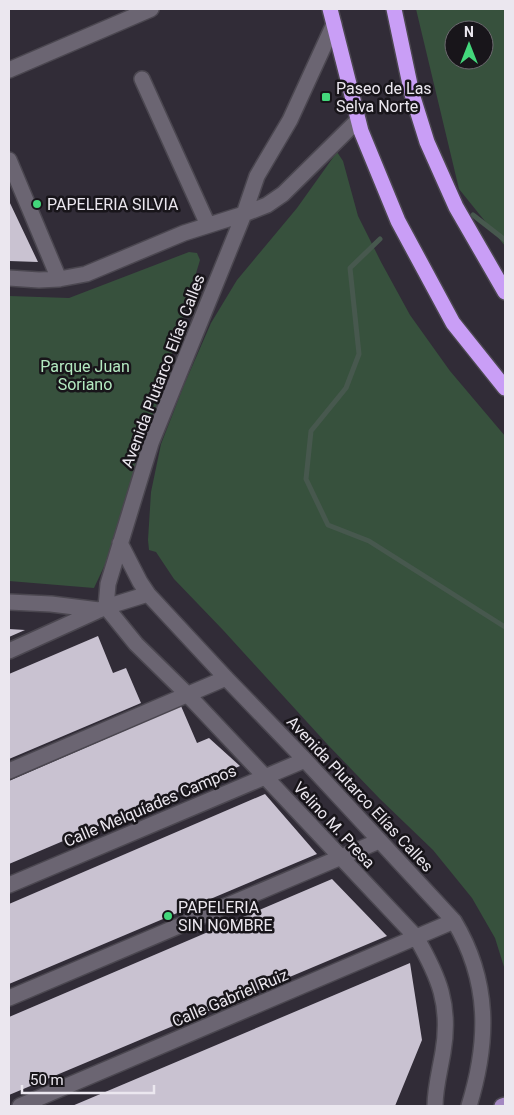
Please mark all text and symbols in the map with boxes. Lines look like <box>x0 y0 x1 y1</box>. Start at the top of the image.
north arrow <box>444 20 494 70</box>
text: N <box>464 24 474 40</box>
place label: Paseo de Las Selva Norte <box>336 79 432 116</box>
marker: Paseo de Las Selva Norte <box>320 91 332 103</box>
place label: PAPELERIA SILVIA <box>47 195 179 214</box>
marker: PAPELERIA SILVIA <box>31 198 43 210</box>
street label: Avenida Plutarco Elías Calles <box>117 272 209 470</box>
park label: Parque Juan Soriano <box>40 357 130 394</box>
street label: Avenida Plutarco Elías Calles <box>283 712 437 876</box>
street label: Calle Melquíades Campos <box>61 761 239 851</box>
street label: Velino M. Presa <box>289 778 379 872</box>
place label: PAPELERIA SIN NOMBRE <box>178 898 273 935</box>
marker: PAPELERIA SIN NOMBRE <box>162 910 174 922</box>
street label: Calle Gabriel Ruiz <box>169 965 291 1031</box>
scale bar <box>22 1062 155 1094</box>
text: 50 m <box>30 1071 64 1089</box>

